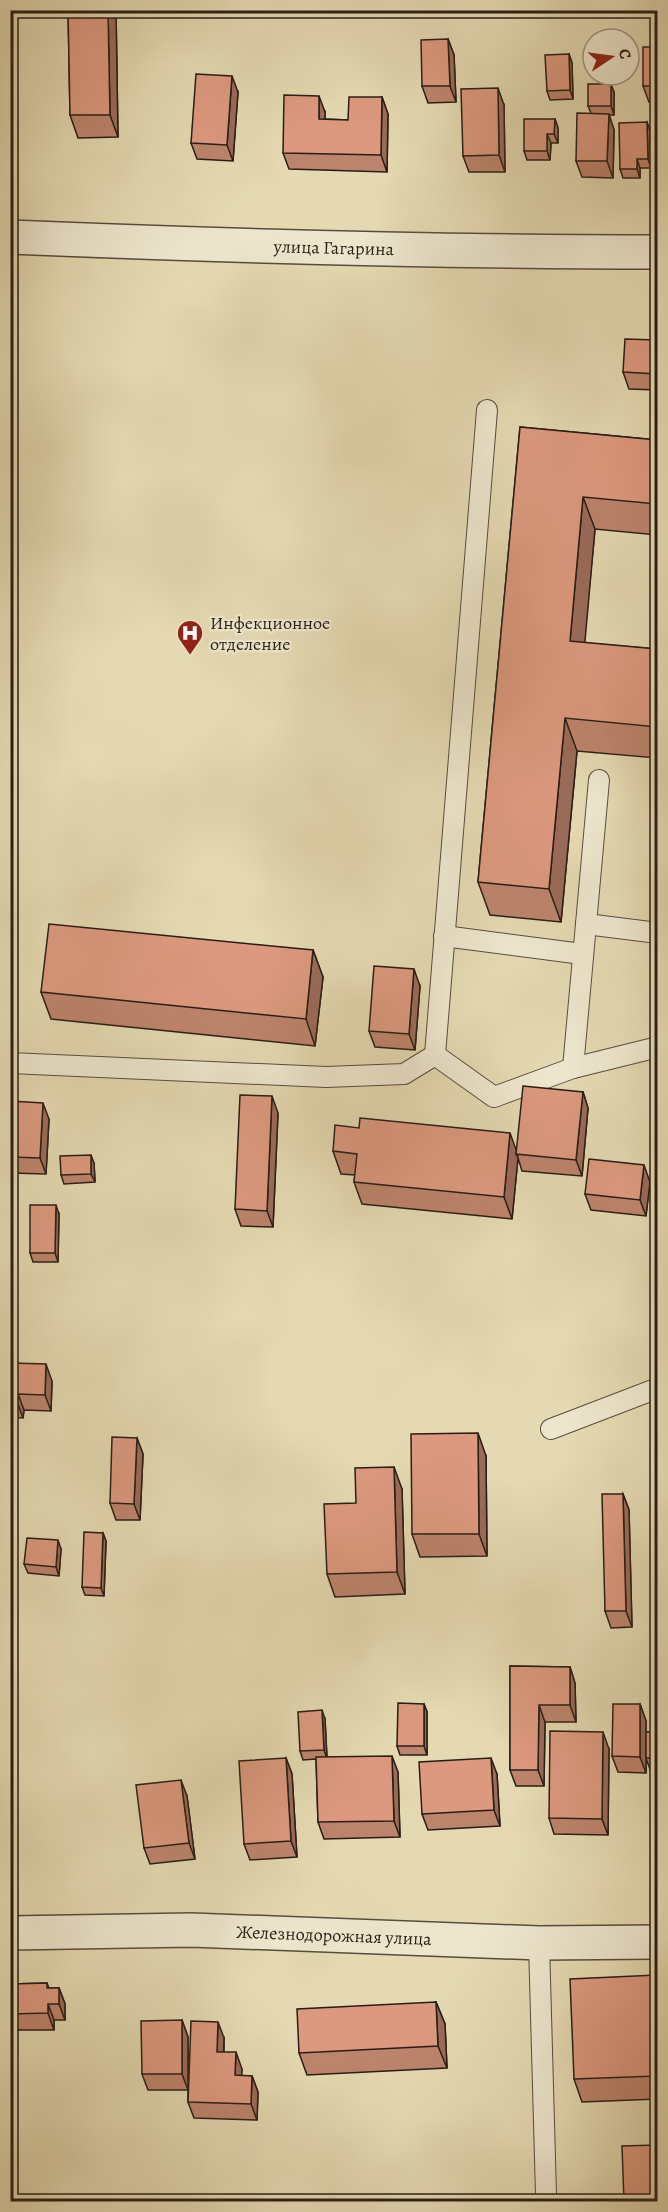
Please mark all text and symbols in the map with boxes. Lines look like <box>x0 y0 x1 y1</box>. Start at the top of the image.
north arrow <box>581 27 641 87</box>
text: С <box>613 47 636 61</box>
street label: улица Гагарина <box>272 234 395 261</box>
place label: Инфекционное отделение <box>210 611 330 656</box>
hospital icon: Инфекционное отделение <box>175 618 205 656</box>
street label: Железнодорожная улица <box>236 1920 433 1951</box>

